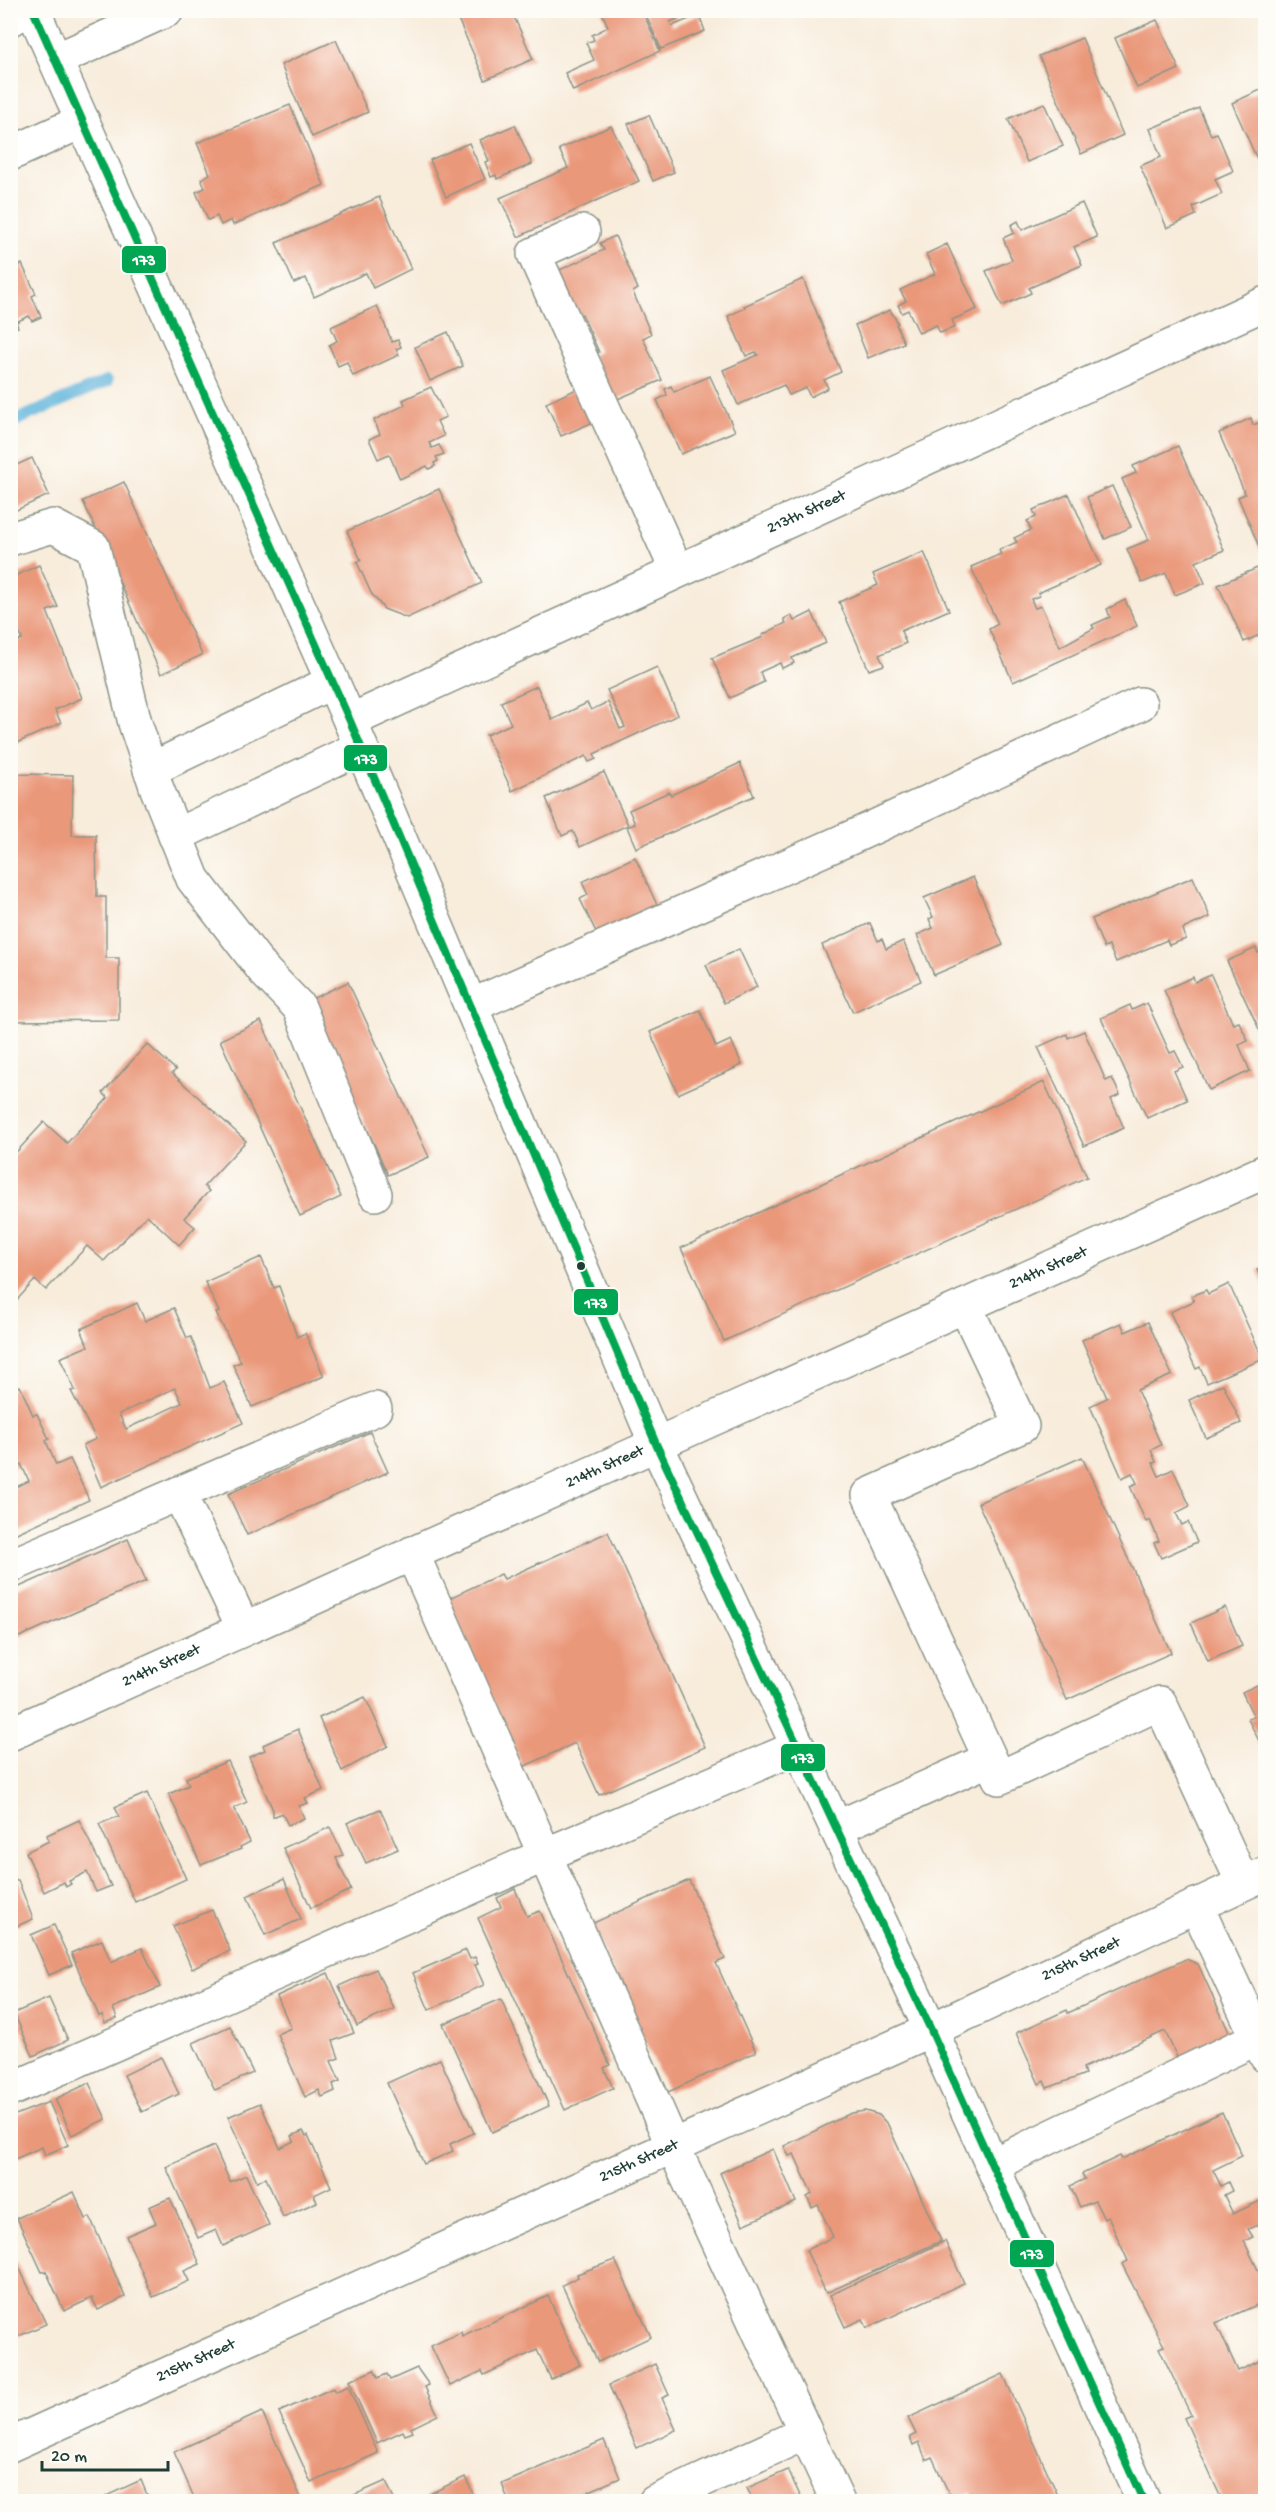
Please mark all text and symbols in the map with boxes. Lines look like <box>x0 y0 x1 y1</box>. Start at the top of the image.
line badge: 173 <box>121 245 167 274</box>
text: 173 <box>131 253 156 272</box>
street label: 213th Street <box>764 486 850 539</box>
line badge: 173 <box>343 744 388 772</box>
text: 173 <box>353 752 378 771</box>
street label: 214th Street <box>1006 1242 1092 1294</box>
unlabelled marker <box>575 1260 587 1272</box>
line badge: 173 <box>573 1288 619 1316</box>
text: 173 <box>583 1296 608 1315</box>
street label: 214th Street <box>563 1441 648 1493</box>
street label: 214th Street <box>119 1640 205 1692</box>
line badge: 173 <box>780 1743 826 1772</box>
text: 173 <box>790 1751 815 1770</box>
street label: 215th Street <box>1039 1933 1125 1986</box>
street label: 215th Street <box>597 2135 683 2188</box>
line badge: 173 <box>1009 2239 1055 2268</box>
text: 173 <box>1019 2247 1044 2266</box>
street label: 215th Street <box>154 2335 240 2387</box>
scale bar <box>42 2434 168 2472</box>
text: 20 m <box>51 2447 87 2468</box>

